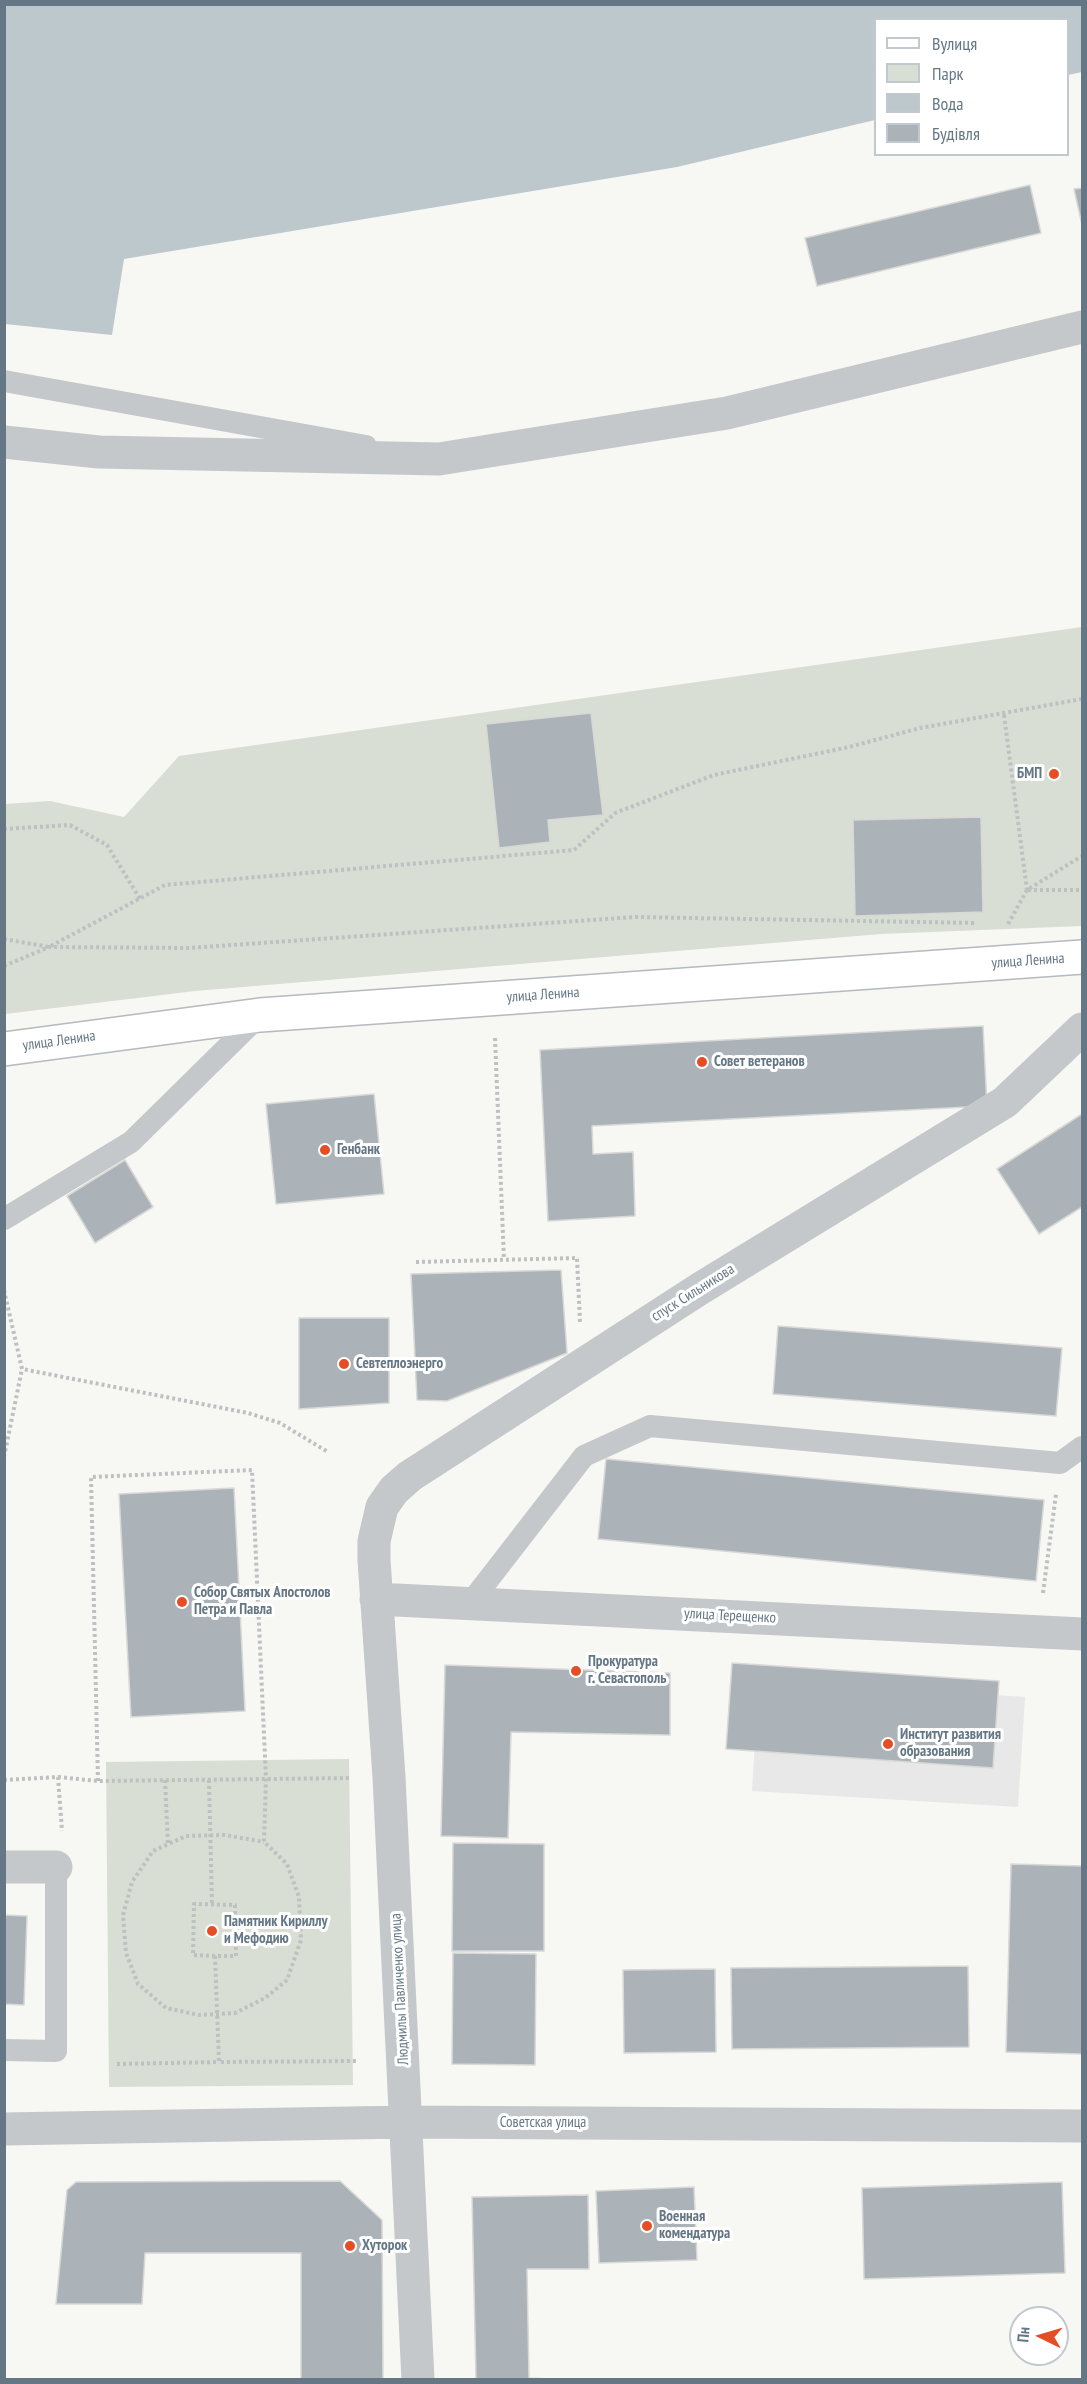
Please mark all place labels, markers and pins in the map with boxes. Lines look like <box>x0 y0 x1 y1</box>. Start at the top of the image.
place label: БМП <box>1017 765 1042 783</box>
marker: БМП <box>1047 767 1061 781</box>
place label: Совет ветеранов <box>714 1053 805 1071</box>
marker: Совет ветеранов <box>695 1055 709 1069</box>
place label: Генбанк <box>337 1141 380 1159</box>
marker: Генбанк <box>318 1143 332 1157</box>
place label: Севтеплоэнерго <box>356 1355 443 1373</box>
marker: Севтеплоэнерго <box>337 1357 351 1371</box>
place label: Собор Святых Апостолов Петра и Павла <box>194 1584 331 1619</box>
marker: Собор Святых Апостолов Петра и Павла <box>175 1595 189 1609</box>
place label: Прокуратура г. Севастополь <box>588 1653 666 1688</box>
marker: Прокуратура г. Севастополь <box>569 1664 583 1678</box>
place label: Институт развития образования <box>900 1726 1001 1761</box>
marker: Институт развития образования <box>881 1737 895 1751</box>
place label: Памятник Кириллу и Мефодию <box>224 1913 327 1948</box>
marker: Памятник Кириллу и Мефодию <box>205 1924 219 1938</box>
place label: Военная комендатура <box>659 2208 730 2243</box>
marker: Военная комендатура <box>640 2219 654 2233</box>
place label: Хуторок <box>362 2237 407 2255</box>
marker: Хуторок <box>343 2239 357 2253</box>

